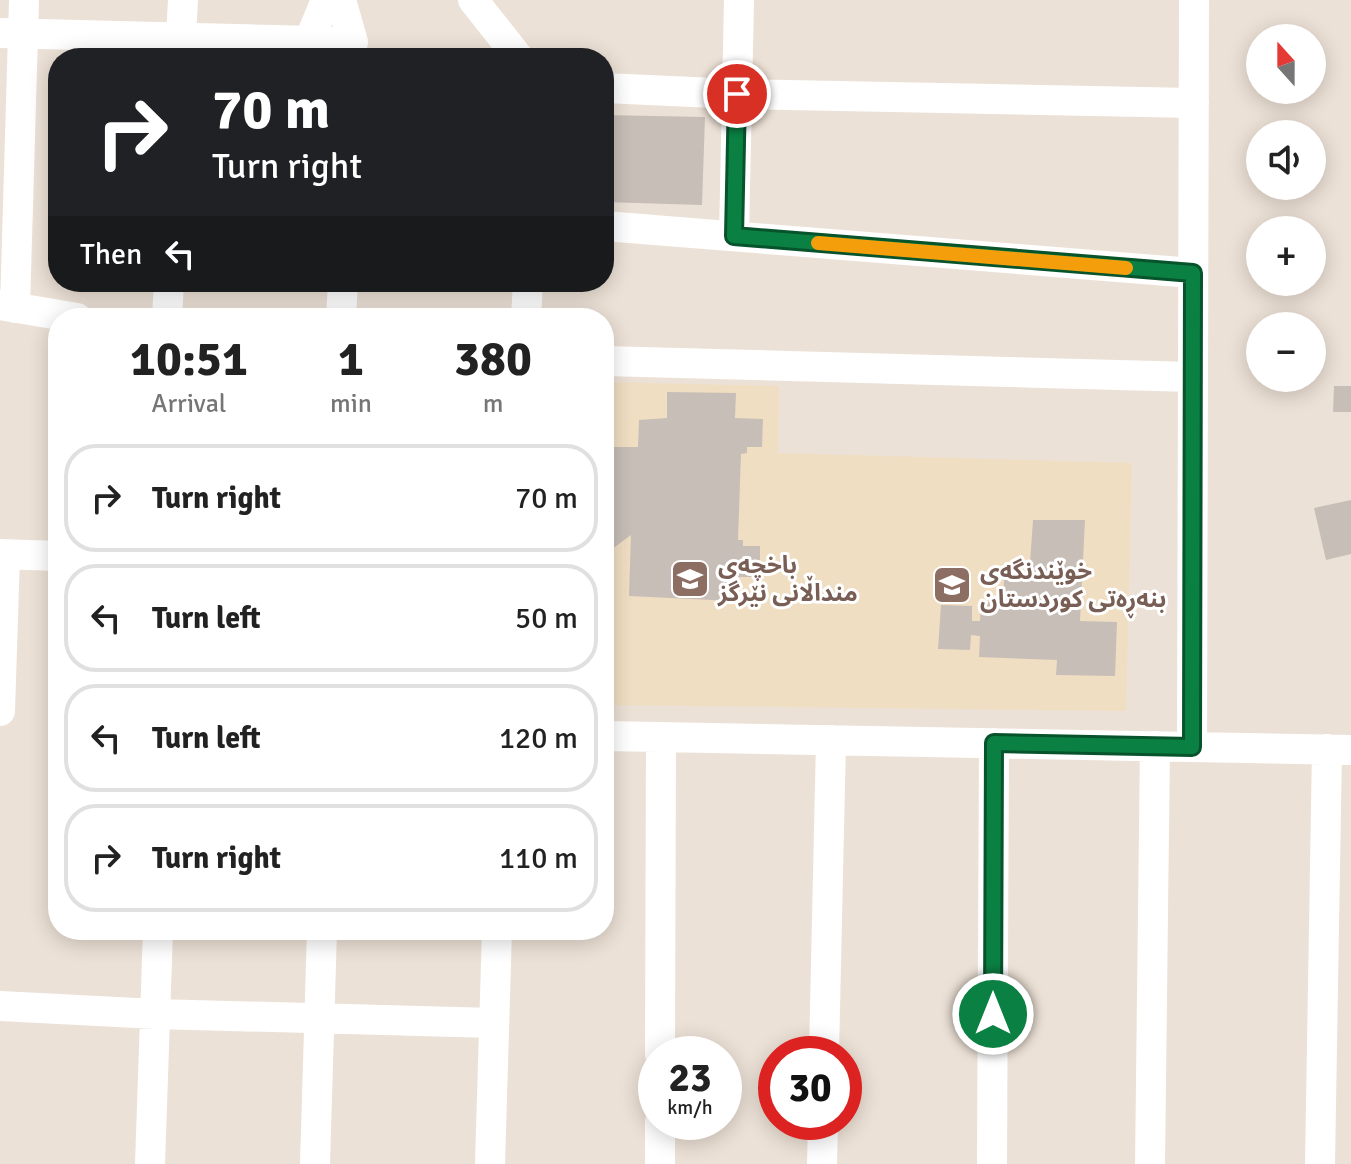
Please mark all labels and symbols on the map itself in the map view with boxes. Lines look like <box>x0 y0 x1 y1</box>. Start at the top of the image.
north arrow <box>1246 24 1326 104</box>
pin <box>703 60 771 128</box>
place label: باخچەی منداڵانی نێرگز <box>717 550 858 608</box>
place label: خوێندنگەی بنەڕەتی کوردستان <box>980 556 1166 619</box>
school or university icon: باخچەی منداڵانی نێرگز <box>669 558 711 600</box>
school or university icon: خوێندنگەی بنەڕەتی کوردستان <box>931 564 973 606</box>
position arrow <box>951 972 1035 1056</box>
speed limit sign: 30 <box>758 1036 862 1140</box>

